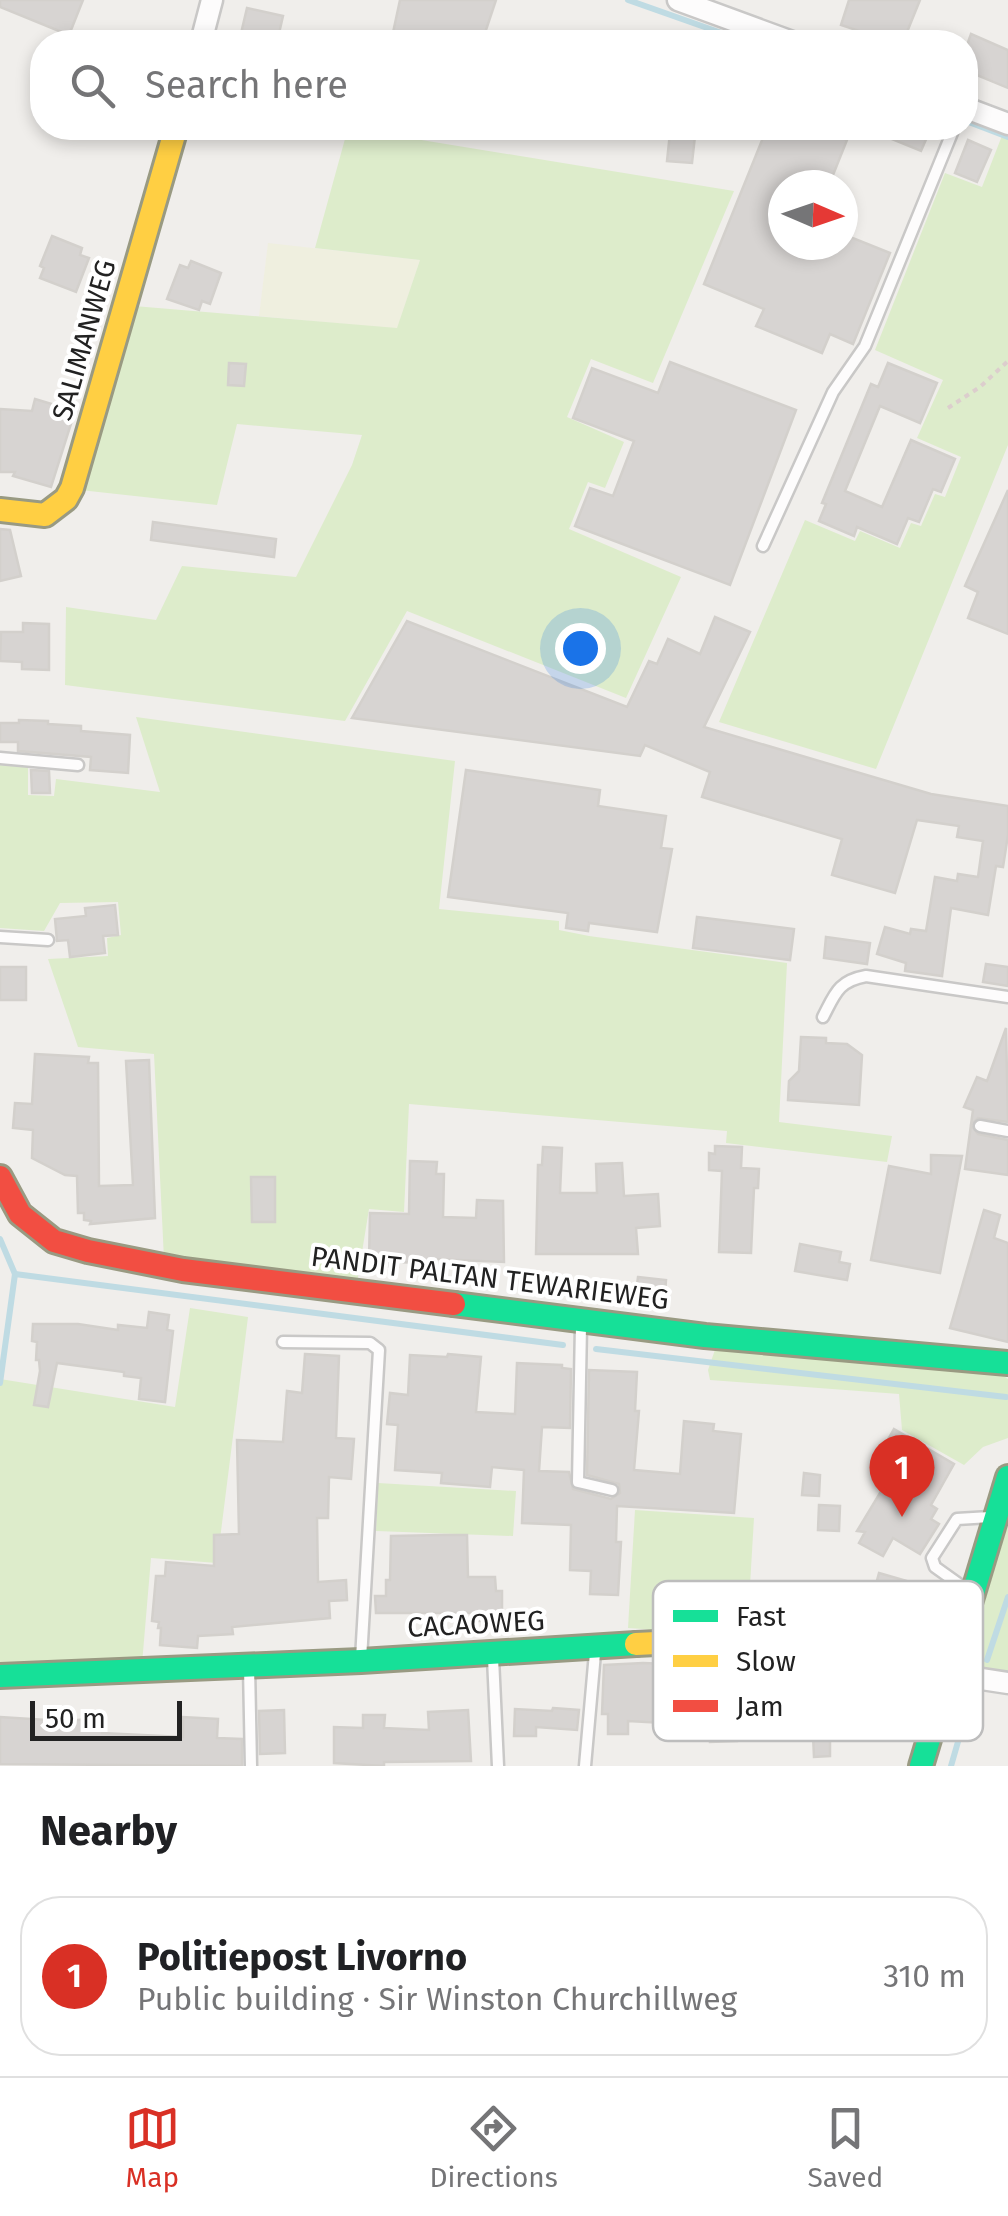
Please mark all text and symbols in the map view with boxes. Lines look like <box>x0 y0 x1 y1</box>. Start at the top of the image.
search box <box>30 30 978 140</box>
icon: search <box>65 58 120 113</box>
text: Search here <box>145 62 348 108</box>
north arrow <box>768 170 858 260</box>
street label: SALIMANWEG <box>45 256 123 424</box>
your location <box>555 623 606 674</box>
street label: PANDIT PALTAN TEWARIEWEG <box>309 1240 671 1316</box>
pin: 1 <box>870 1434 934 1517</box>
legend <box>653 1581 983 1741</box>
text: Fast <box>736 1600 787 1633</box>
street label: CACAOWEG <box>406 1604 546 1644</box>
text: Slow <box>736 1645 796 1678</box>
text: Jam <box>736 1690 784 1723</box>
scale bar <box>30 1696 182 1740</box>
text: 50 m <box>45 1702 106 1735</box>
text: Nearby <box>40 1806 177 1856</box>
text: Politiepost Livorno <box>137 1934 467 1980</box>
text: 1 <box>67 1957 82 1995</box>
text: 310 m <box>883 1957 966 1995</box>
text: Public building · Sir Winston Churchillweg <box>137 1980 737 2018</box>
tab: Map <box>125 2101 180 2194</box>
tab: Directions <box>429 2101 558 2194</box>
tab: Saved <box>807 2101 883 2194</box>

